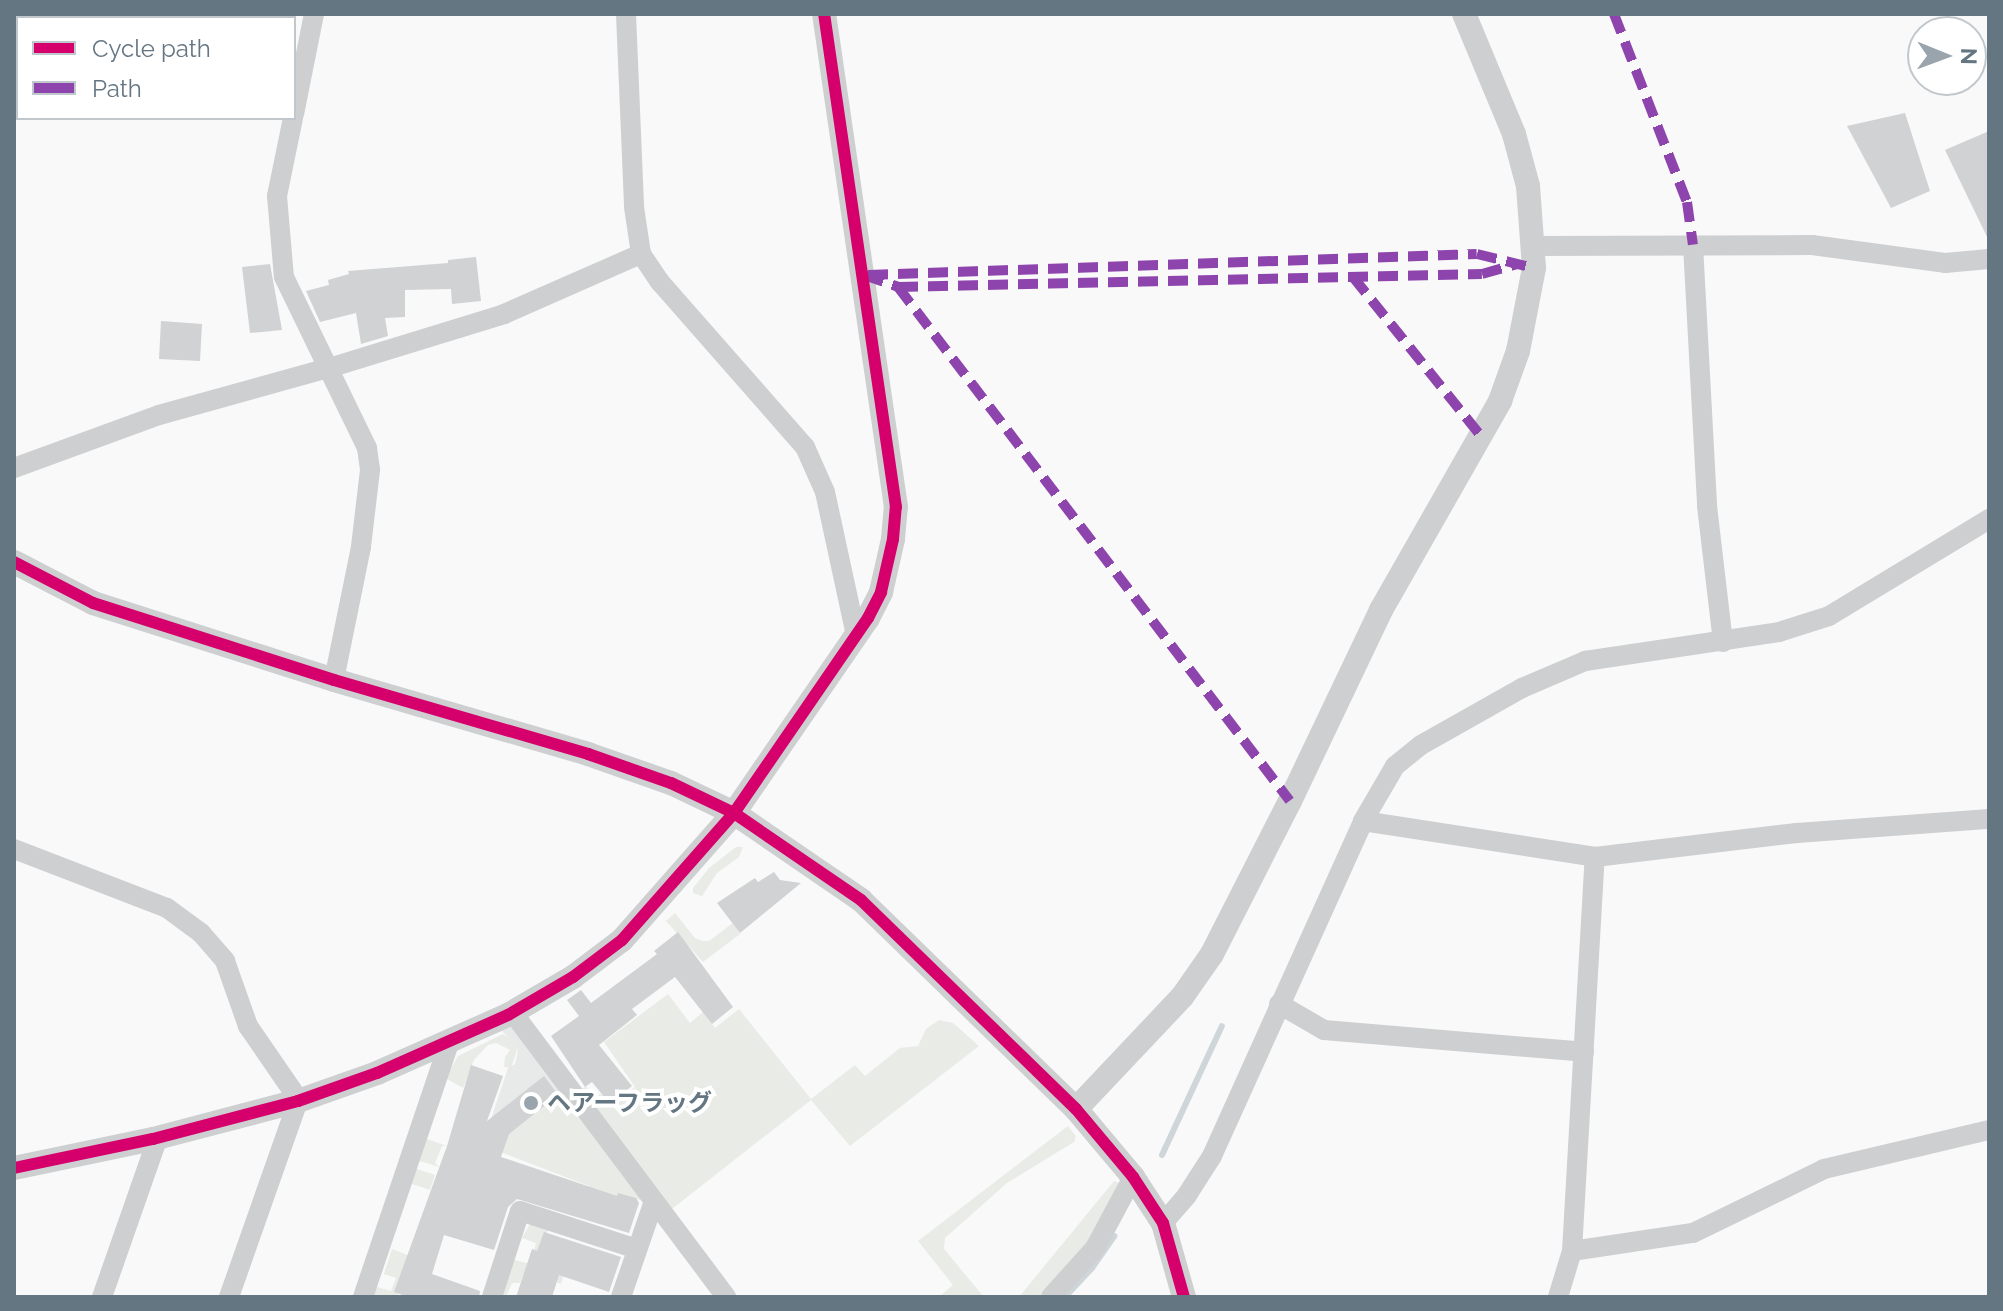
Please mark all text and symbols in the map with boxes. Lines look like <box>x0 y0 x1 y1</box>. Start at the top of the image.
legend <box>16 16 296 120</box>
north arrow <box>1907 16 1987 96</box>
text: Cycle path <box>92 34 211 63</box>
text: N <box>1956 48 1982 65</box>
text: Path <box>92 74 142 103</box>
place label: ヘアーフラッグ <box>547 1089 714 1117</box>
marker: ヘアーフラッグ <box>522 1094 540 1112</box>

